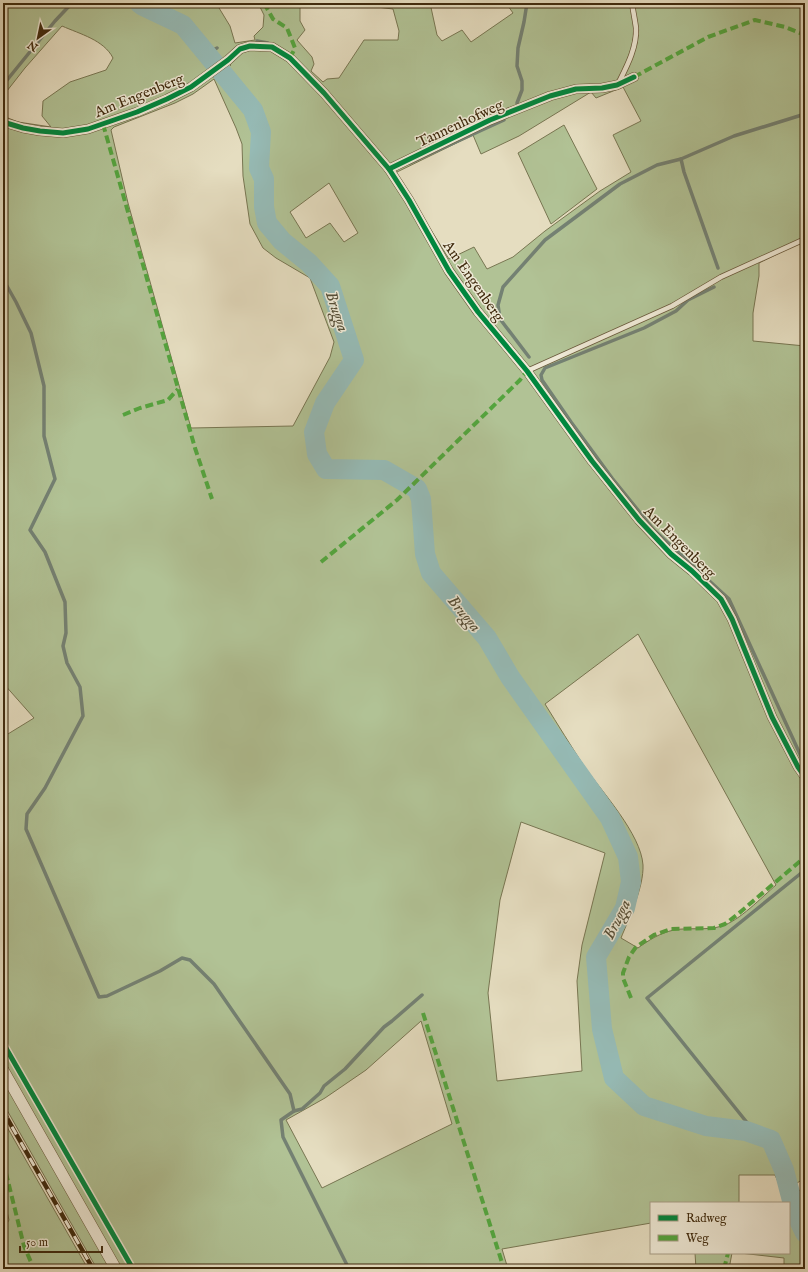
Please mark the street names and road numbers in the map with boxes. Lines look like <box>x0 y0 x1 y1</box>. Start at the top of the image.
street label: Am Engenberg <box>91 69 188 122</box>
street label: Tannenhofweg <box>414 95 507 152</box>
street label: Am Engenberg <box>438 236 509 326</box>
street label: Am Engenberg <box>639 501 721 583</box>

